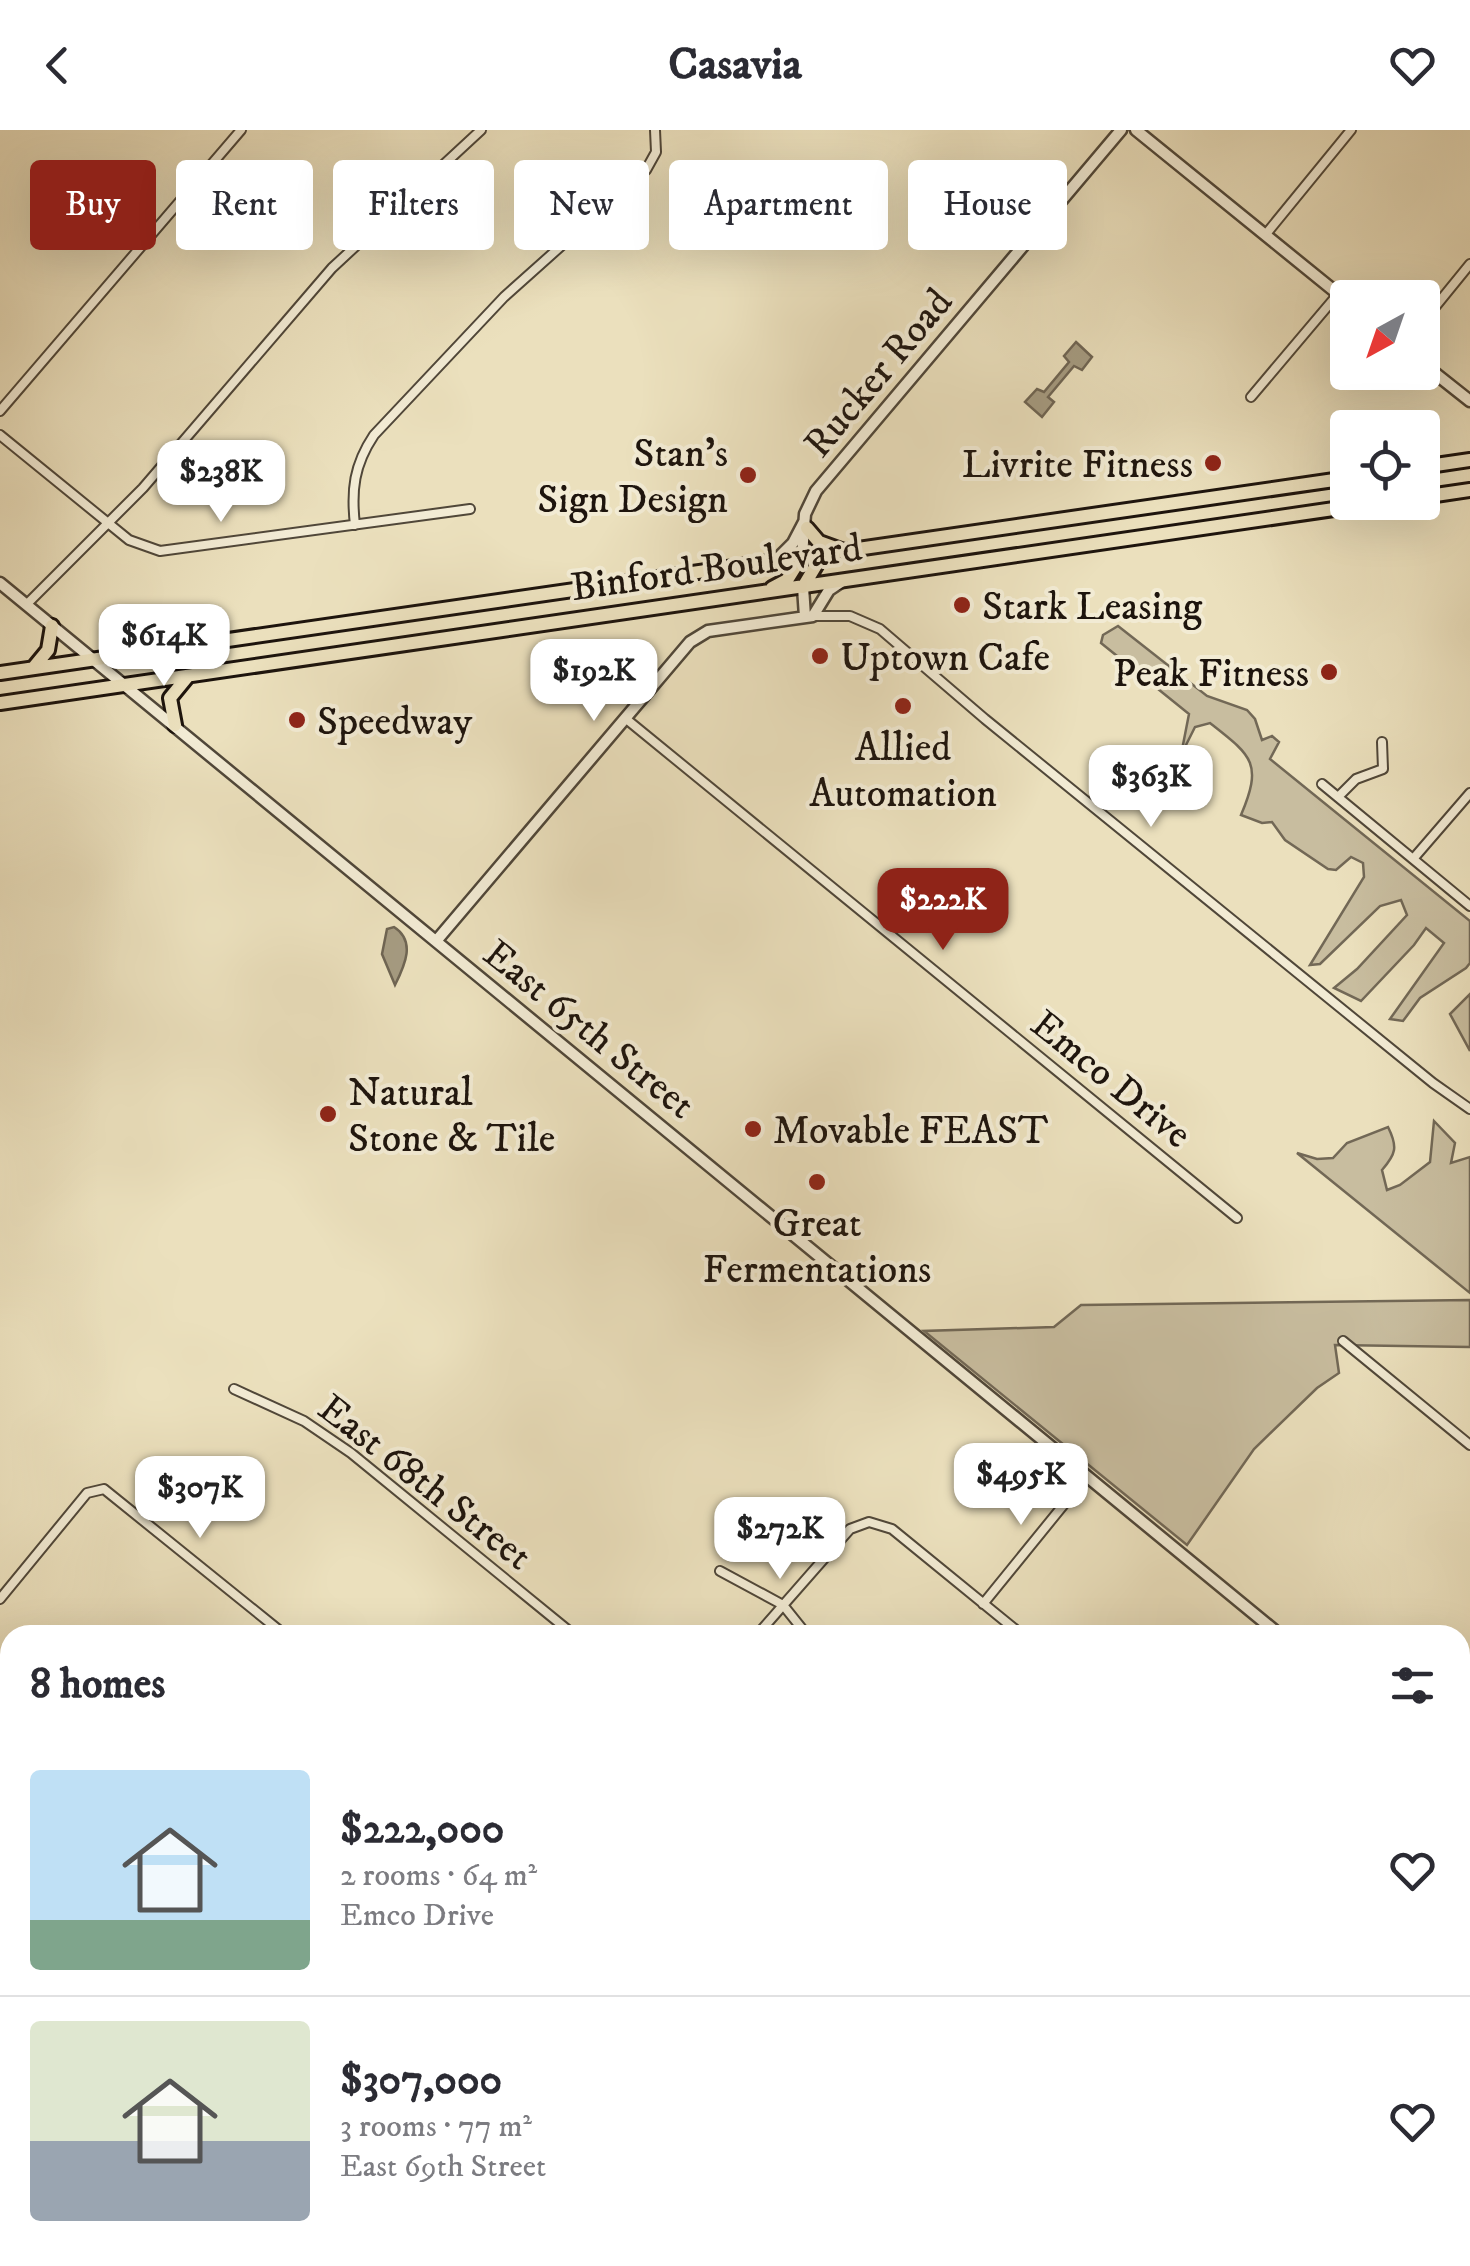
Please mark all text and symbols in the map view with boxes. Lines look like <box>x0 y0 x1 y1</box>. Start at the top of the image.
text: Casavia <box>668 37 802 93</box>
icon: back <box>30 38 85 93</box>
icon: heart <box>1385 38 1440 93</box>
chip: Buy <box>30 160 156 250</box>
chip: Rent <box>176 160 313 250</box>
chip: Filters <box>333 160 494 250</box>
chip: New <box>514 160 649 250</box>
chip: Apartment <box>669 160 888 250</box>
chip: House <box>908 160 1067 250</box>
street label: Rucker Road <box>794 279 965 469</box>
north arrow <box>1330 280 1440 390</box>
map controls <box>1330 280 1440 520</box>
button: locate <box>1330 410 1440 520</box>
place label: Stan's Sign Design <box>537 430 728 526</box>
pin: $238K <box>151 440 291 525</box>
place label: Livrite Fitness <box>962 441 1193 491</box>
text: $238K <box>179 452 263 492</box>
marker: Livrite Fitness <box>1202 452 1224 474</box>
marker: Stan's Sign Design <box>737 464 759 486</box>
street label: Binford Boulevard <box>568 524 865 614</box>
place label: Stark Leasing <box>982 583 1203 633</box>
marker: Stark Leasing <box>951 594 973 616</box>
pin: $614K <box>94 604 234 689</box>
text: $614K <box>121 616 207 656</box>
place label: Uptown Cafe <box>840 634 1050 684</box>
pin: $192K <box>524 639 664 724</box>
marker: Uptown Cafe <box>809 645 831 667</box>
place label: Peak Fitness <box>1113 650 1309 700</box>
text: $192K <box>552 651 636 691</box>
marker: Peak Fitness <box>1318 661 1340 683</box>
marker: Allied Automation <box>892 695 914 717</box>
place label: Speedway <box>317 698 473 748</box>
marker: Speedway <box>286 709 308 731</box>
place label: Allied Automation <box>809 724 997 820</box>
pin: $363K <box>1081 745 1221 830</box>
text: $363K <box>1111 757 1191 797</box>
pin: $222K <box>873 868 1013 953</box>
text: $222K <box>899 880 987 920</box>
street label: East 65th Street <box>472 930 704 1131</box>
street label: Emco Drive <box>1020 1000 1201 1160</box>
place label: Natural Stone & Tile <box>348 1069 555 1165</box>
marker: Natural Stone & Tile <box>317 1103 339 1125</box>
place label: Movable FEAST <box>773 1107 1048 1157</box>
marker: Movable FEAST <box>742 1118 764 1140</box>
marker: Great Fermentations <box>806 1171 828 1193</box>
place label: Great Fermentations <box>703 1200 931 1296</box>
street label: East 68th Street <box>307 1384 541 1582</box>
pin: $495K <box>951 1443 1091 1528</box>
text: $495K <box>976 1455 1066 1495</box>
pin: $307K <box>130 1456 270 1541</box>
text: $307K <box>157 1468 243 1508</box>
pin: $272K <box>710 1497 850 1582</box>
text: $272K <box>736 1509 824 1549</box>
icon: filters <box>1385 1658 1440 1713</box>
text: 8 homes <box>30 1659 165 1711</box>
text: $222,000 <box>340 1804 504 1856</box>
icon: home <box>110 1810 230 1930</box>
icon: heart <box>1385 1843 1440 1898</box>
text: 2 rooms · 64 m² <box>340 1856 537 1896</box>
text: Emco Drive <box>340 1896 494 1936</box>
text: $307,000 <box>340 2055 502 2107</box>
icon: home <box>110 2061 230 2181</box>
icon: heart <box>1385 2094 1440 2149</box>
text: 3 rooms · 77 m² <box>340 2107 532 2147</box>
text: East 69th Street <box>340 2147 546 2187</box>

